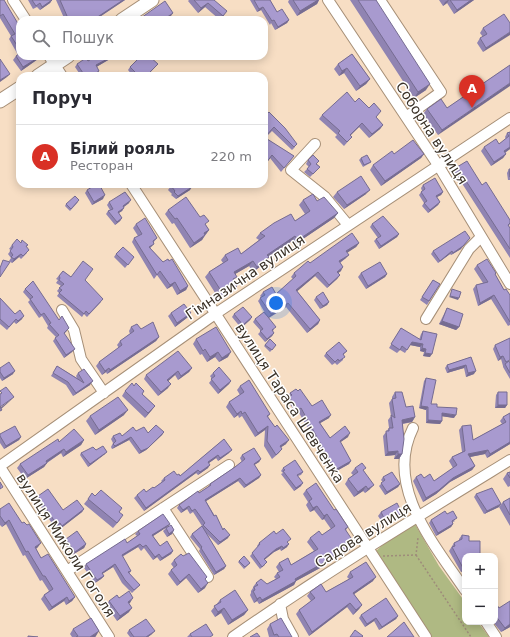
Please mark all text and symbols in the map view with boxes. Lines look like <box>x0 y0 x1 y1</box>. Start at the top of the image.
search box <box>16 16 268 60</box>
icon: search <box>30 27 52 49</box>
text: Пошук <box>62 29 114 47</box>
pin: A <box>459 75 485 108</box>
street label: Соборна вулиця <box>393 79 471 187</box>
text: Поруч <box>32 88 93 108</box>
text: Білий рояль <box>70 140 175 158</box>
text: A <box>40 149 50 164</box>
text: 220 m <box>210 149 252 164</box>
text: Ресторан <box>70 158 133 173</box>
street label: Гімназична вулиця <box>182 231 308 323</box>
your location <box>266 293 286 313</box>
street label: вулиця Тараса Шевченка <box>232 320 348 486</box>
street label: вулиця Миколи Гоголя <box>14 470 118 620</box>
street label: Садова вулиця <box>312 499 414 571</box>
map controls <box>462 553 498 625</box>
button: + <box>462 553 498 589</box>
button: − <box>462 589 498 625</box>

